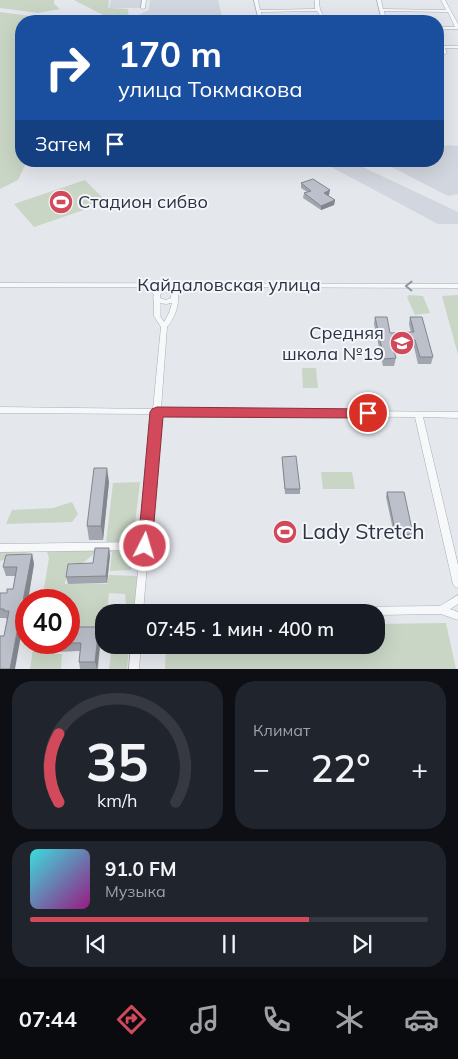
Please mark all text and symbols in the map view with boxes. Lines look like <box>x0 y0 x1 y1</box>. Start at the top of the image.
text: 170 m <box>118 32 222 76</box>
icon: right <box>35 35 100 100</box>
text: улица Токмакова <box>118 75 303 103</box>
icon: arrive <box>101 130 129 158</box>
text: Затем <box>35 132 91 156</box>
sports icon: Стадион сибво <box>48 189 74 215</box>
place label: Стадион сибво <box>78 190 208 213</box>
street label: Кайдаловская улица <box>137 273 321 296</box>
one-way arrow <box>405 281 413 291</box>
place label: Средняя школа №19 <box>282 321 384 365</box>
school or university icon: Средняя школа №19 <box>389 330 415 356</box>
pin <box>347 392 389 434</box>
icon: arrive <box>354 399 382 427</box>
place label: Lady Stretch <box>302 518 425 544</box>
position arrow <box>118 519 170 571</box>
sports icon: Lady Stretch <box>272 519 298 545</box>
speed limit sign: 40 <box>15 589 80 654</box>
text: 07:45 · 1 мин · 400 m <box>146 617 334 641</box>
text: Климат <box>253 720 310 740</box>
text: 35 <box>86 729 149 794</box>
text: 22° <box>311 744 370 792</box>
text: − <box>253 751 270 786</box>
text: + <box>411 751 428 786</box>
text: km/h <box>97 789 138 811</box>
text: 91.0 FM <box>105 857 177 881</box>
text: Музыка <box>105 881 166 901</box>
icon: previous <box>82 930 110 958</box>
icon: pause <box>215 930 243 958</box>
icon: next <box>348 930 376 958</box>
icon: directions <box>114 1002 149 1037</box>
icon: music <box>187 1002 222 1037</box>
icon: phone <box>259 1002 294 1037</box>
icon: climate <box>332 1002 367 1037</box>
icon: car <box>404 1002 439 1037</box>
text: 07:44 <box>19 1005 77 1033</box>

